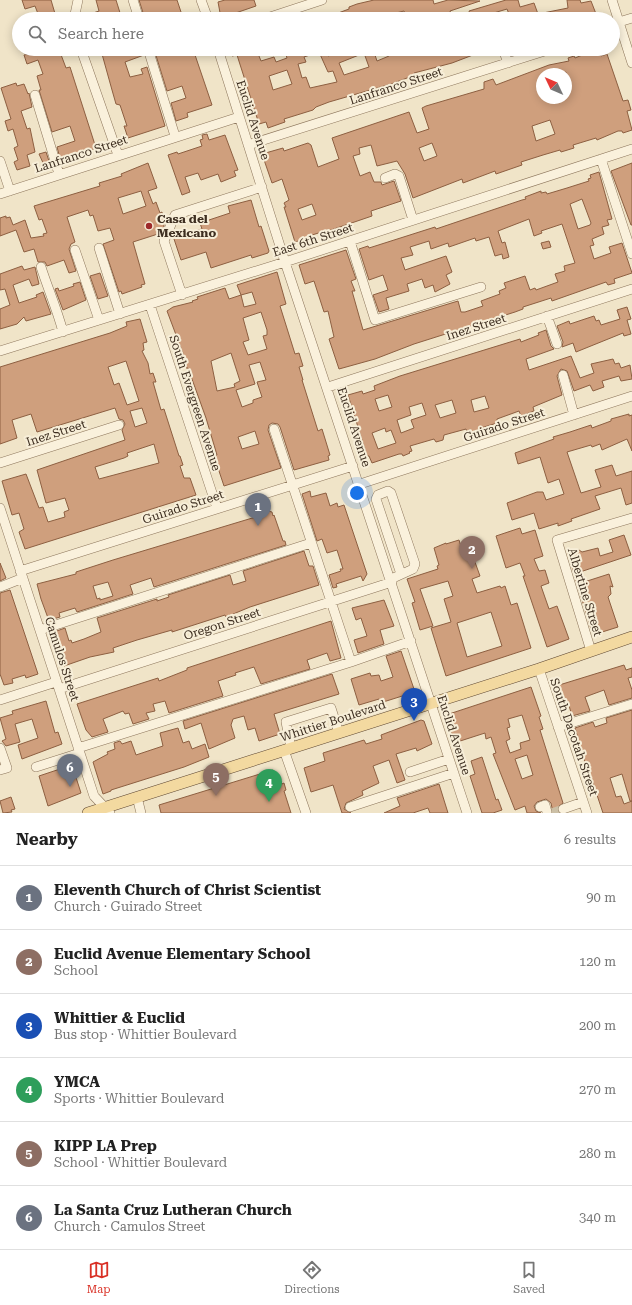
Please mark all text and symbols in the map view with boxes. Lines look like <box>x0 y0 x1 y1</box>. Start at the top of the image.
search box <box>12 12 620 56</box>
icon: search <box>26 23 48 45</box>
text: Search here <box>58 25 144 43</box>
street label: Lanfranco Street <box>348 64 445 108</box>
north arrow <box>536 68 572 104</box>
street label: Euclid Avenue <box>233 78 273 162</box>
street label: Lanfranco Street <box>33 132 130 176</box>
place label: Casa del Mexicano <box>157 212 216 240</box>
street label: East 6th Street <box>271 220 356 260</box>
marker: Casa del Mexicano <box>144 221 154 231</box>
street label: Inez Street <box>444 311 508 343</box>
street label: South Evergreen Avenue <box>166 333 224 473</box>
street label: Euclid Avenue <box>334 385 374 469</box>
street label: Guirado Street <box>462 405 547 445</box>
street label: Inez Street <box>24 417 88 449</box>
your location <box>347 483 367 503</box>
street label: Guirado Street <box>141 487 226 527</box>
pin: 1 <box>245 493 271 526</box>
pin: 2 <box>459 536 485 569</box>
street label: Albertine Street <box>565 546 605 638</box>
street label: Oregon Street <box>182 605 263 643</box>
street label: Camulos Street <box>42 615 82 703</box>
street label: South Dacotah Street <box>547 676 601 798</box>
pin: 3 <box>401 688 427 721</box>
street label: Euclid Avenue <box>434 693 474 777</box>
street label: Whittier Boulevard <box>278 697 388 745</box>
pin: 6 <box>57 754 83 787</box>
pin: 5 <box>203 763 229 796</box>
pin: 4 <box>256 769 282 802</box>
text: Nearby <box>16 829 78 849</box>
text: 6 results <box>564 832 616 847</box>
text: Eleventh Church of Christ Scientist <box>54 881 321 899</box>
text: 1 <box>25 890 33 905</box>
text: 90 m <box>586 890 616 905</box>
text: Church · Guirado Street <box>54 899 202 914</box>
text: Euclid Avenue Elementary School <box>54 945 310 963</box>
text: 2 <box>25 954 33 969</box>
text: 120 m <box>579 954 616 969</box>
text: School <box>54 963 98 978</box>
text: Whittier & Euclid <box>54 1009 185 1027</box>
text: 3 <box>25 1018 33 1033</box>
text: 200 m <box>579 1018 616 1033</box>
text: Bus stop · Whittier Boulevard <box>54 1027 237 1042</box>
text: YMCA <box>54 1073 100 1091</box>
text: 4 <box>25 1082 33 1097</box>
text: 270 m <box>579 1082 616 1097</box>
text: Sports · Whittier Boulevard <box>54 1091 224 1106</box>
text: KIPP LA Prep <box>54 1137 157 1155</box>
text: 5 <box>25 1146 33 1161</box>
text: 280 m <box>579 1146 616 1161</box>
text: School · Whittier Boulevard <box>54 1155 227 1170</box>
text: La Santa Cruz Lutheran Church <box>54 1201 292 1219</box>
text: 6 <box>25 1210 33 1225</box>
text: 340 m <box>579 1210 616 1225</box>
text: Church · Camulos Street <box>54 1219 205 1234</box>
tab: Map <box>87 1259 110 1296</box>
tab: Directions <box>284 1259 339 1296</box>
tab: Saved <box>513 1259 545 1296</box>

